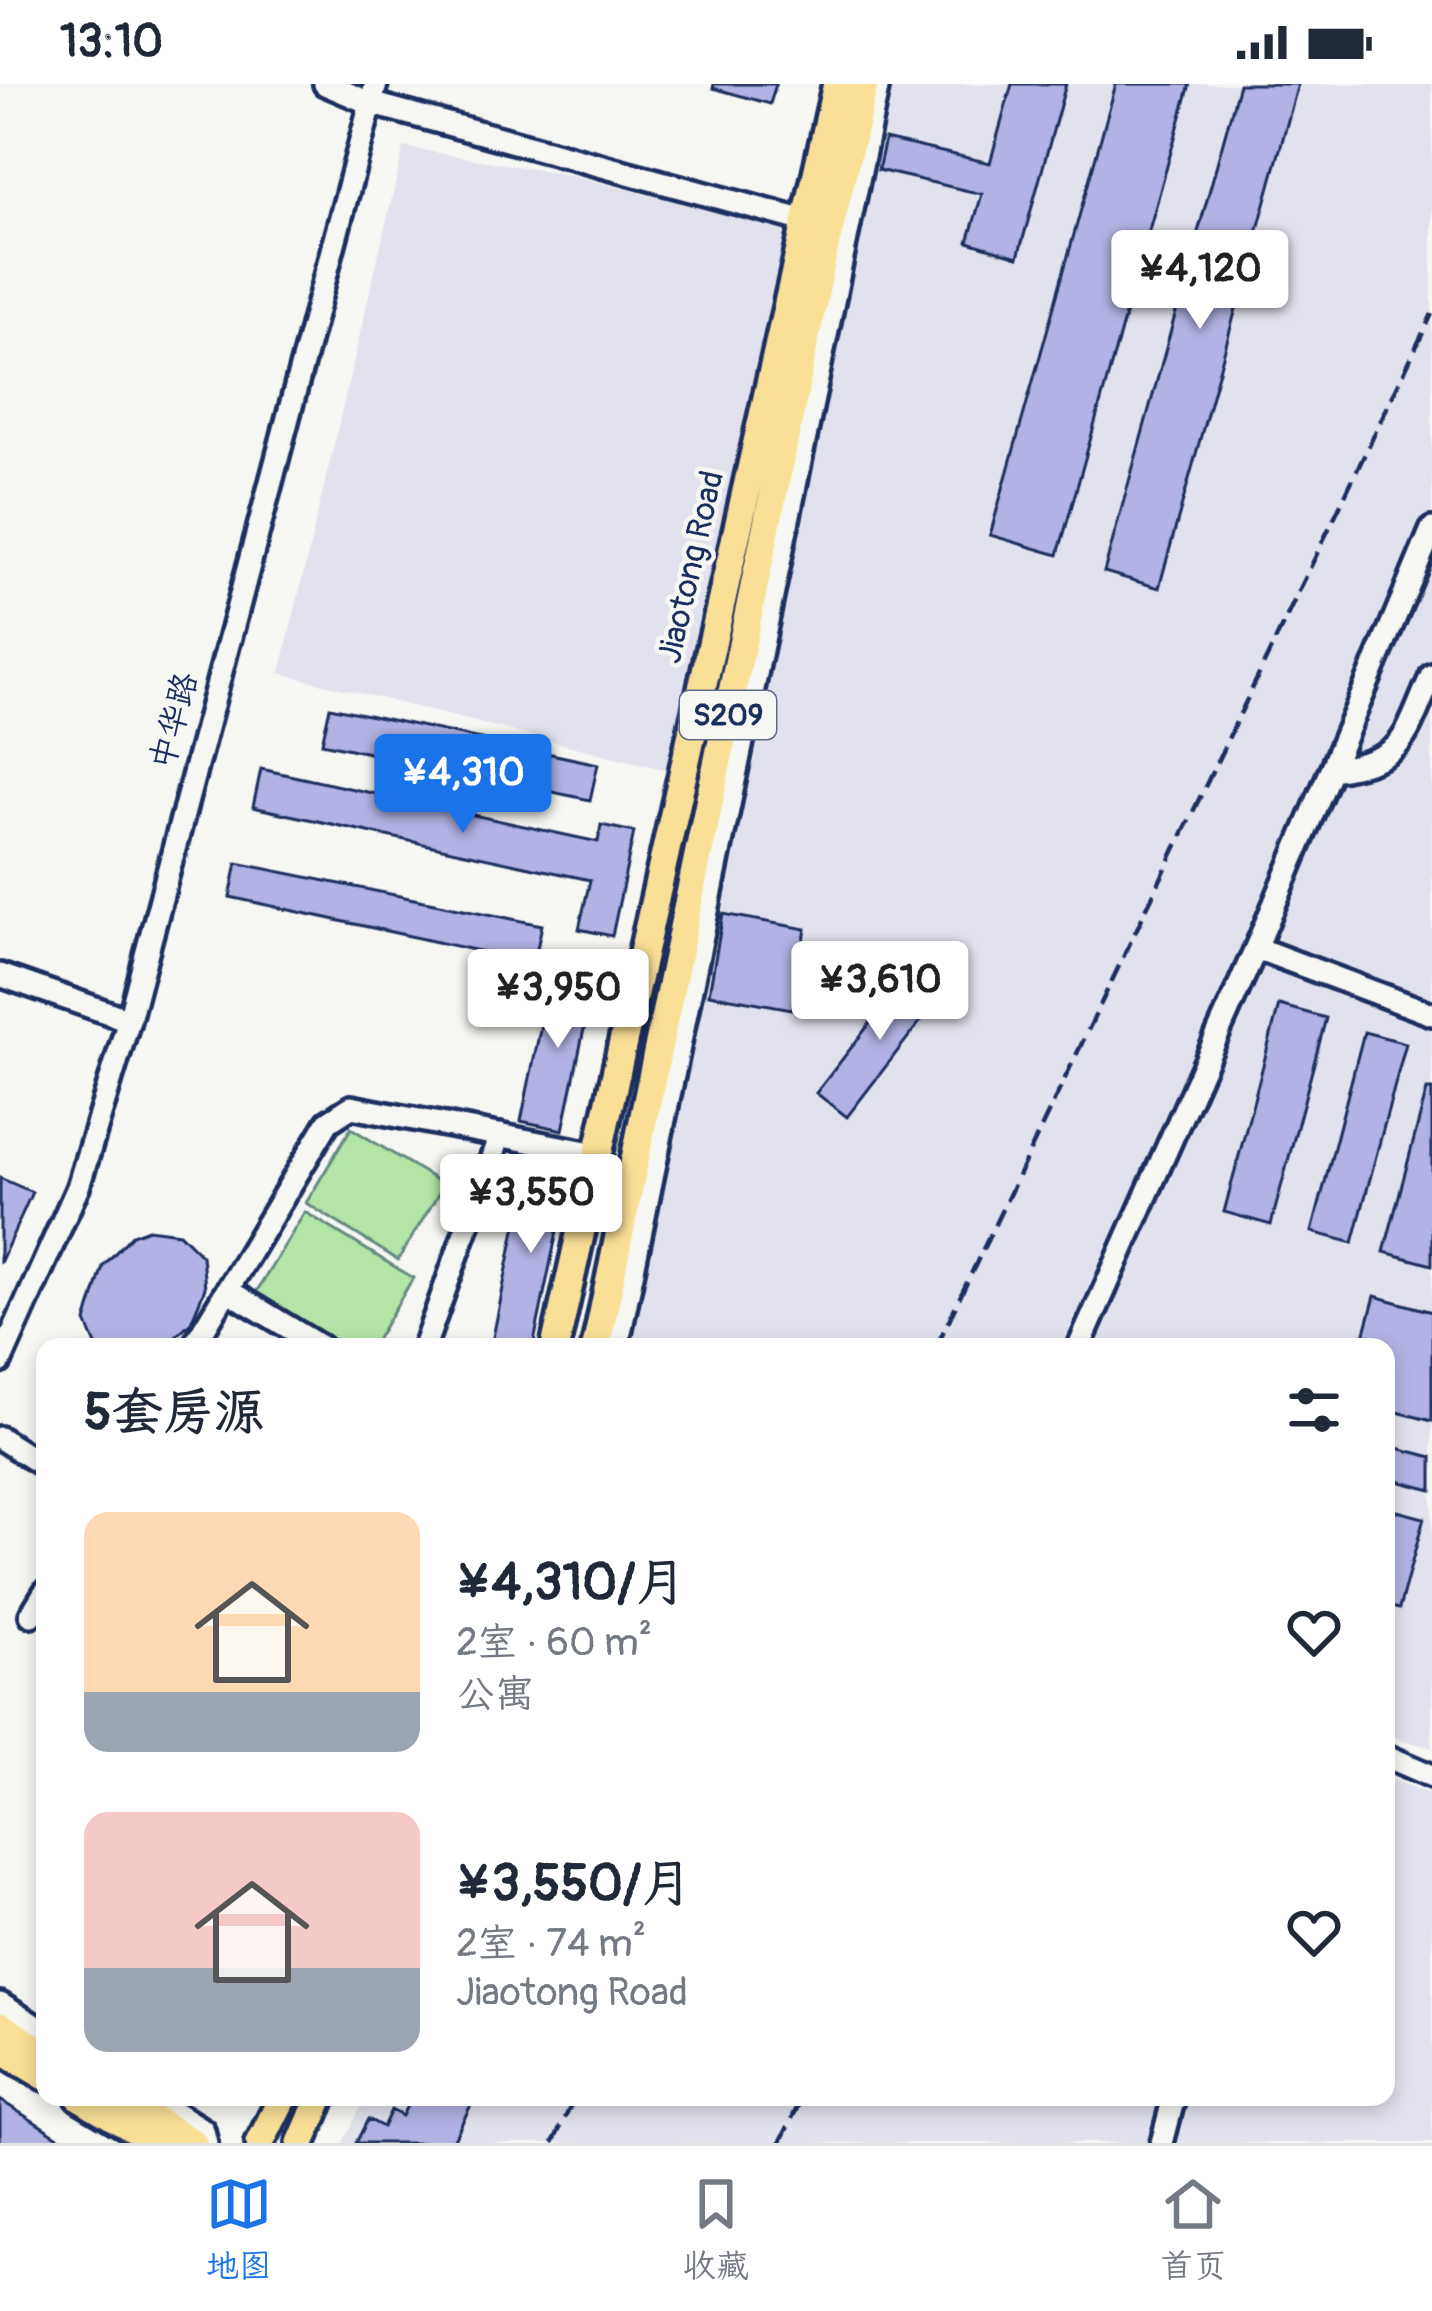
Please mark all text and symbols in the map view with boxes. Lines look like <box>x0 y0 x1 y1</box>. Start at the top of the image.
text: 13:10 <box>60 14 163 70</box>
pin: ¥4,120 <box>1102 230 1298 332</box>
text: ¥4,120 <box>1138 244 1262 293</box>
street label: Jiaotong Road <box>649 467 733 667</box>
street label: 中华路 <box>141 668 207 774</box>
road number: S209 <box>680 691 776 739</box>
pin: ¥4,310 <box>365 734 561 836</box>
text: ¥4,310 <box>401 748 525 797</box>
pin: ¥3,610 <box>782 941 978 1043</box>
pin: ¥3,950 <box>460 949 656 1051</box>
text: ¥3,610 <box>818 955 942 1004</box>
text: ¥3,950 <box>495 963 621 1012</box>
pin: ¥3,550 <box>433 1154 629 1256</box>
text: ¥3,550 <box>467 1168 595 1217</box>
icon: filters <box>1281 1377 1347 1443</box>
text: 5套房源 <box>84 1381 265 1445</box>
text: ¥4,310/月 <box>456 1551 686 1615</box>
icon: home <box>180 1560 324 1704</box>
icon: heart <box>1281 1599 1347 1665</box>
text: 2室 · 60 m² <box>456 1618 652 1667</box>
text: 公寓 <box>456 1670 534 1719</box>
text: ¥3,550/月 <box>456 1852 692 1916</box>
icon: home <box>180 1860 324 2004</box>
icon: heart <box>1281 1899 1347 1965</box>
text: 2室 · 74 m² <box>456 1919 646 1968</box>
text: Jiaotong Road <box>456 1968 688 2017</box>
tab: 地图 <box>206 2171 272 2287</box>
tab: 收藏 <box>683 2171 749 2287</box>
tab: 首页 <box>1160 2171 1226 2287</box>

